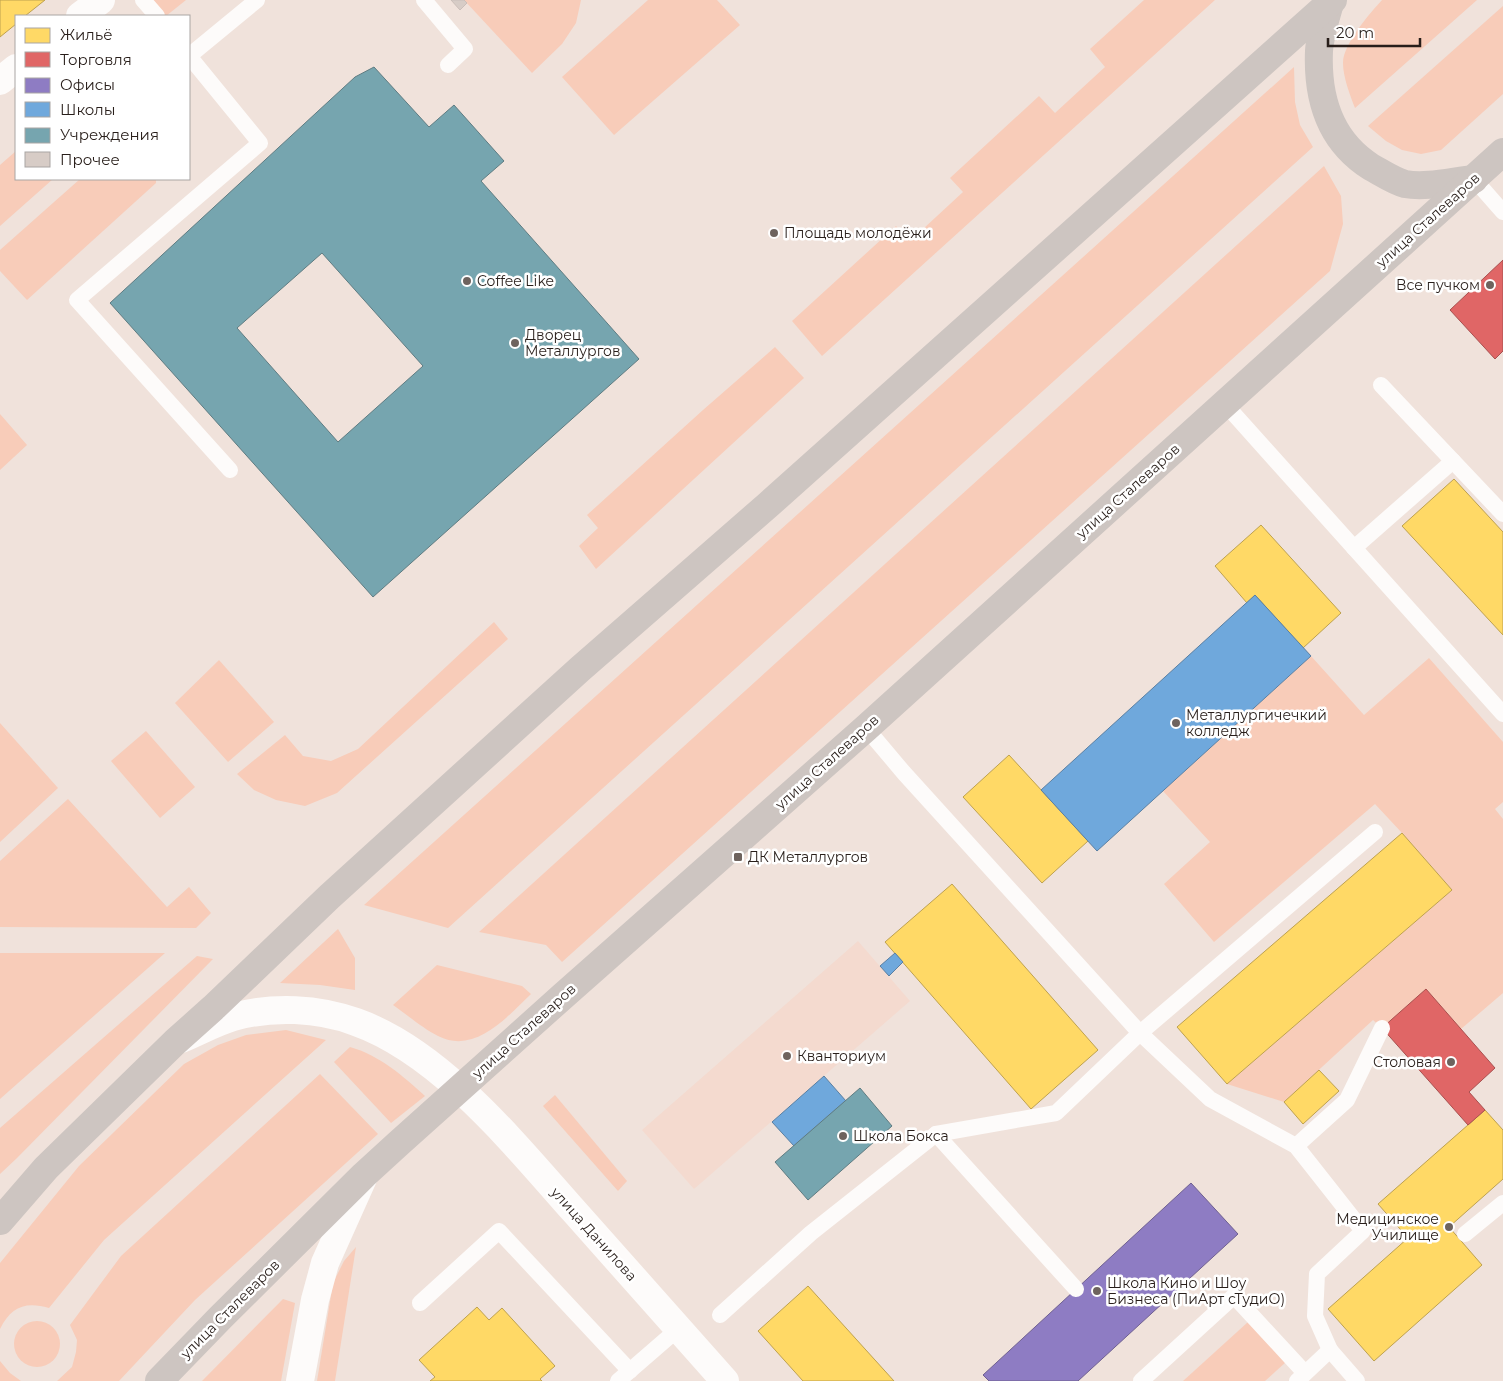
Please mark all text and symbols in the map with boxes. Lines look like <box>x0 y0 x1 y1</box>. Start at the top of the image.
legend <box>15 15 190 180</box>
scale bar <box>1328 15 1420 47</box>
text: 20 m <box>1336 23 1374 42</box>
text: Жильё <box>60 25 113 44</box>
text: Торговля <box>60 50 132 69</box>
text: Офисы <box>60 75 115 94</box>
text: Школы <box>60 100 116 119</box>
text: Учреждения <box>60 125 159 144</box>
text: Прочее <box>60 150 120 169</box>
street label: улица Сталеваров <box>1372 169 1484 272</box>
place label: Площадь молодёжи <box>784 224 932 242</box>
marker: Площадь молодёжи <box>768 227 780 239</box>
place label: Coffee Like <box>477 272 554 290</box>
marker: Coffee Like <box>461 275 473 287</box>
place label: Все пучком <box>1396 276 1480 294</box>
marker: Все пучком <box>1484 279 1496 291</box>
place label: Дворец Металлургов <box>525 326 620 360</box>
marker: Дворец Металлургов <box>509 337 521 349</box>
street label: улица Сталеваров <box>1072 440 1184 543</box>
place label: Металлургичечкий колледж <box>1186 706 1327 740</box>
street label: улица Сталеваров <box>771 711 883 814</box>
marker: Металлургичечкий колледж <box>1170 717 1182 729</box>
place label: ДК Металлургов <box>748 848 868 866</box>
marker: ДК Металлургов <box>732 851 744 863</box>
street label: улица Сталеваров <box>468 980 580 1083</box>
place label: Кванториум <box>797 1047 886 1065</box>
marker: Кванториум <box>781 1050 793 1062</box>
place label: Столовая <box>1373 1053 1441 1071</box>
marker: Столовая <box>1445 1056 1457 1068</box>
place label: Школа Бокса <box>853 1127 949 1145</box>
marker: Школа Бокса <box>837 1130 849 1142</box>
street label: улица Данилова <box>546 1183 641 1285</box>
place label: Медицинское Училище <box>1336 1210 1439 1244</box>
marker: Медицинское Училище <box>1443 1221 1455 1233</box>
street label: улица Сталеваров <box>176 1256 283 1363</box>
place label: Школа Кино и Шоу Бизнеса (ПиАрт сТудиО) <box>1107 1274 1285 1308</box>
marker: Школа Кино и Шоу Бизнеса (ПиАрт сТудиО) <box>1091 1285 1103 1297</box>

